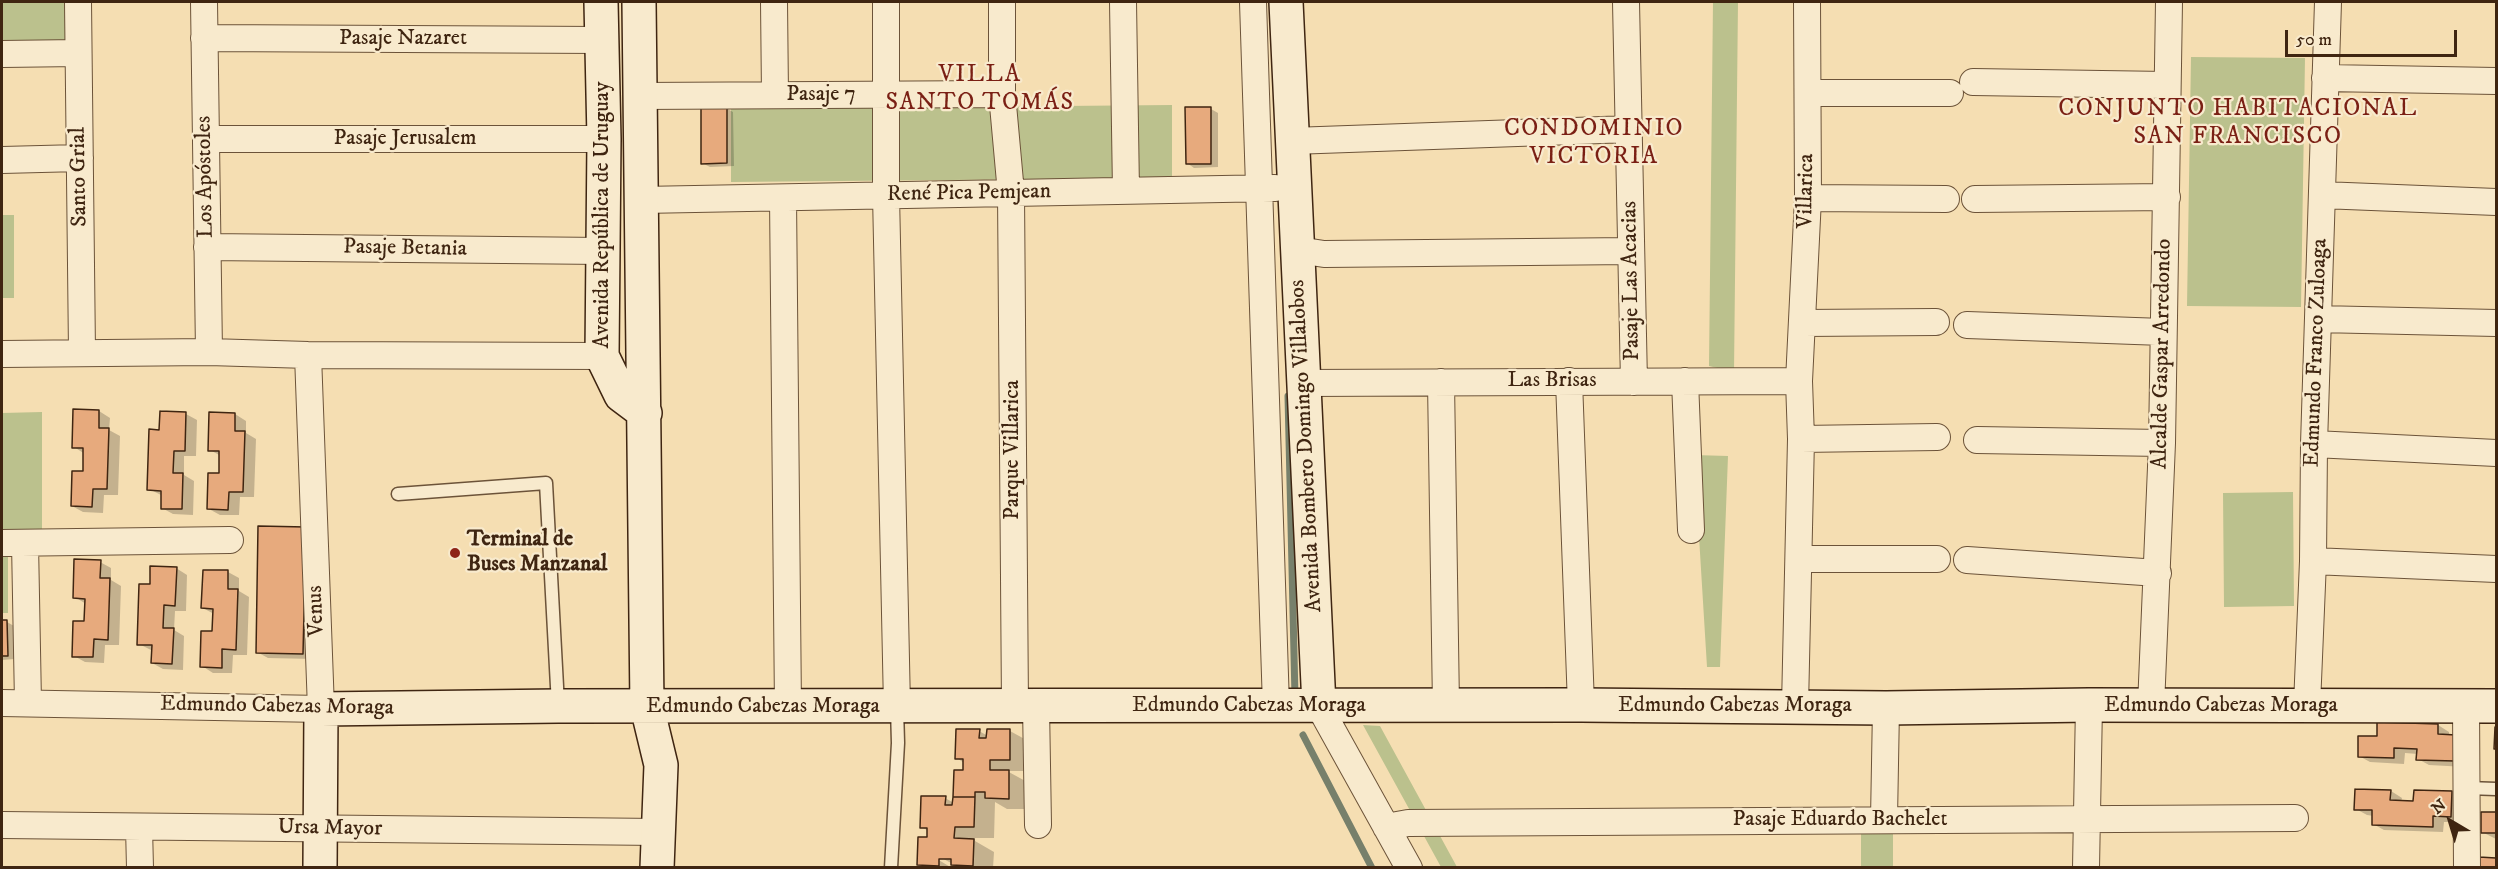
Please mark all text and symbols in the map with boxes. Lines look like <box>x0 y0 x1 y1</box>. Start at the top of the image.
scale bar <box>2288 18 2460 56</box>
street label: Pasaje Nazaret <box>339 26 467 52</box>
text: 50 m <box>2296 29 2332 51</box>
district label: VILLA SANTO TOMÁS <box>885 62 1075 118</box>
street label: Avenida República de Uruguay <box>590 82 616 348</box>
street label: Pasaje 7 <box>786 82 856 108</box>
district label: CONJUNTO HABITACIONAL SAN FRANCISCO <box>2058 96 2418 152</box>
street label: Los Apóstoles <box>192 116 220 238</box>
district label: CONDOMINIO VICTORIA <box>1504 116 1684 172</box>
street label: Pasaje Jerusalem <box>333 126 477 152</box>
street label: Santo Grial <box>66 127 94 227</box>
street label: Villarica <box>1793 153 1821 229</box>
street label: René Pica Pemjean <box>887 179 1051 209</box>
street label: Pasaje Las Acacias <box>1617 201 1647 361</box>
street label: Pasaje Betania <box>343 235 467 263</box>
street label: Edmundo Franco Zuloaga <box>2300 238 2334 468</box>
street label: Alcalde Gaspar Arredondo <box>2148 239 2178 469</box>
street label: Avenida Bombero Domingo Villalobos <box>1285 279 1329 613</box>
street label: Las Brisas <box>1508 368 1596 394</box>
street label: Parque Villarica <box>1000 380 1026 520</box>
place label: Terminal de Buses Manzanal <box>467 527 607 578</box>
marker: Terminal de Buses Manzanal <box>448 546 462 560</box>
street label: Venus <box>303 585 331 637</box>
street label: Edmundo Cabezas Moraga <box>160 692 394 722</box>
street label: Edmundo Cabezas Moraga <box>1132 693 1366 719</box>
street label: Edmundo Cabezas Moraga <box>1618 693 1852 719</box>
street label: Edmundo Cabezas Moraga <box>2104 693 2338 719</box>
street label: Edmundo Cabezas Moraga <box>646 694 880 720</box>
north arrow <box>2420 791 2480 851</box>
text: N <box>2428 795 2450 819</box>
street label: Pasaje Eduardo Bachelet <box>1733 807 1947 833</box>
street label: Ursa Mayor <box>278 815 382 843</box>

